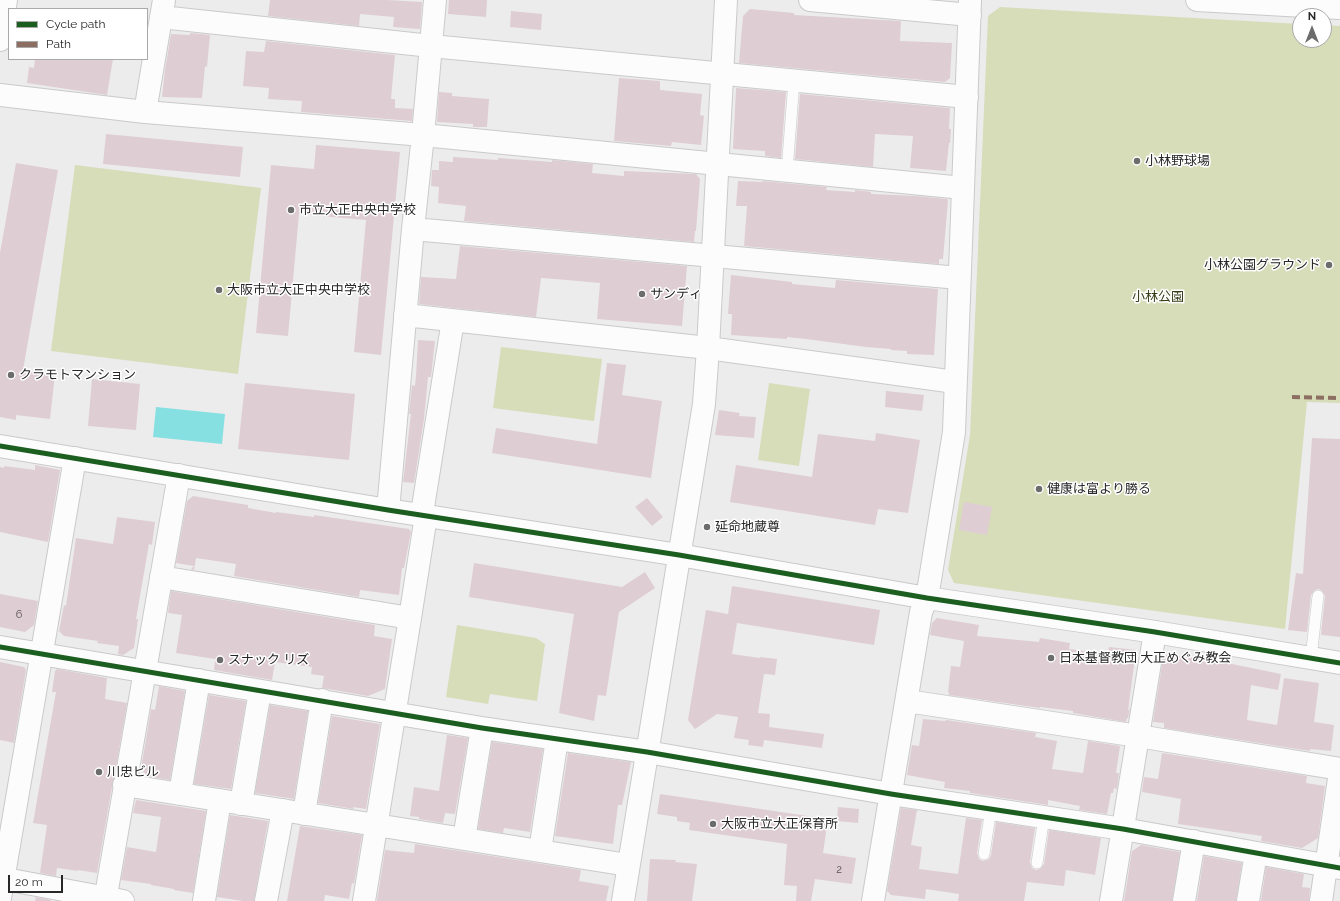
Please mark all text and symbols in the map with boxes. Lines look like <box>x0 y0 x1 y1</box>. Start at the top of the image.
legend <box>8 8 148 60</box>
north arrow <box>1292 8 1332 48</box>
text: N <box>1308 10 1316 23</box>
text: Cycle path <box>46 17 105 31</box>
text: Path <box>46 37 71 51</box>
place label: 小林野球場 <box>1145 153 1210 169</box>
marker: 小林野球場 <box>1132 156 1142 166</box>
place label: 市立大正中央中学校 <box>299 202 416 218</box>
marker: 市立大正中央中学校 <box>286 205 296 215</box>
place label: 小林公園グラウンド <box>1204 257 1321 273</box>
marker: 小林公園グラウンド <box>1324 260 1334 270</box>
place label: 大阪市立大正中央中学校 <box>227 282 370 298</box>
marker: 大阪市立大正中央中学校 <box>214 285 224 295</box>
place label: サンディ <box>650 286 702 302</box>
marker: サンディ <box>637 289 647 299</box>
park label: 小林公園 <box>1132 289 1184 305</box>
place label: クラモトマンション <box>19 367 136 383</box>
marker: クラモトマンション <box>6 370 16 380</box>
place label: 健康は富より勝る <box>1047 481 1151 497</box>
marker: 健康は富より勝る <box>1034 484 1044 494</box>
place label: 延命地蔵尊 <box>715 519 780 535</box>
marker: 延命地蔵尊 <box>702 522 712 532</box>
house number: 6 <box>16 608 22 622</box>
place label: 日本基督教団 大正めぐみ教会 <box>1059 650 1231 666</box>
place label: スナック リズ <box>228 652 309 668</box>
marker: 日本基督教団 大正めぐみ教会 <box>1046 653 1056 663</box>
marker: スナック リズ <box>215 655 225 665</box>
place label: 川忠ビル <box>107 764 159 780</box>
marker: 川忠ビル <box>94 767 104 777</box>
place label: 大阪市立大正保育所 <box>721 816 838 832</box>
marker: 大阪市立大正保育所 <box>708 819 718 829</box>
house number: 2 <box>836 863 842 877</box>
scale bar <box>10 867 65 893</box>
text: 20 m <box>15 875 43 889</box>

